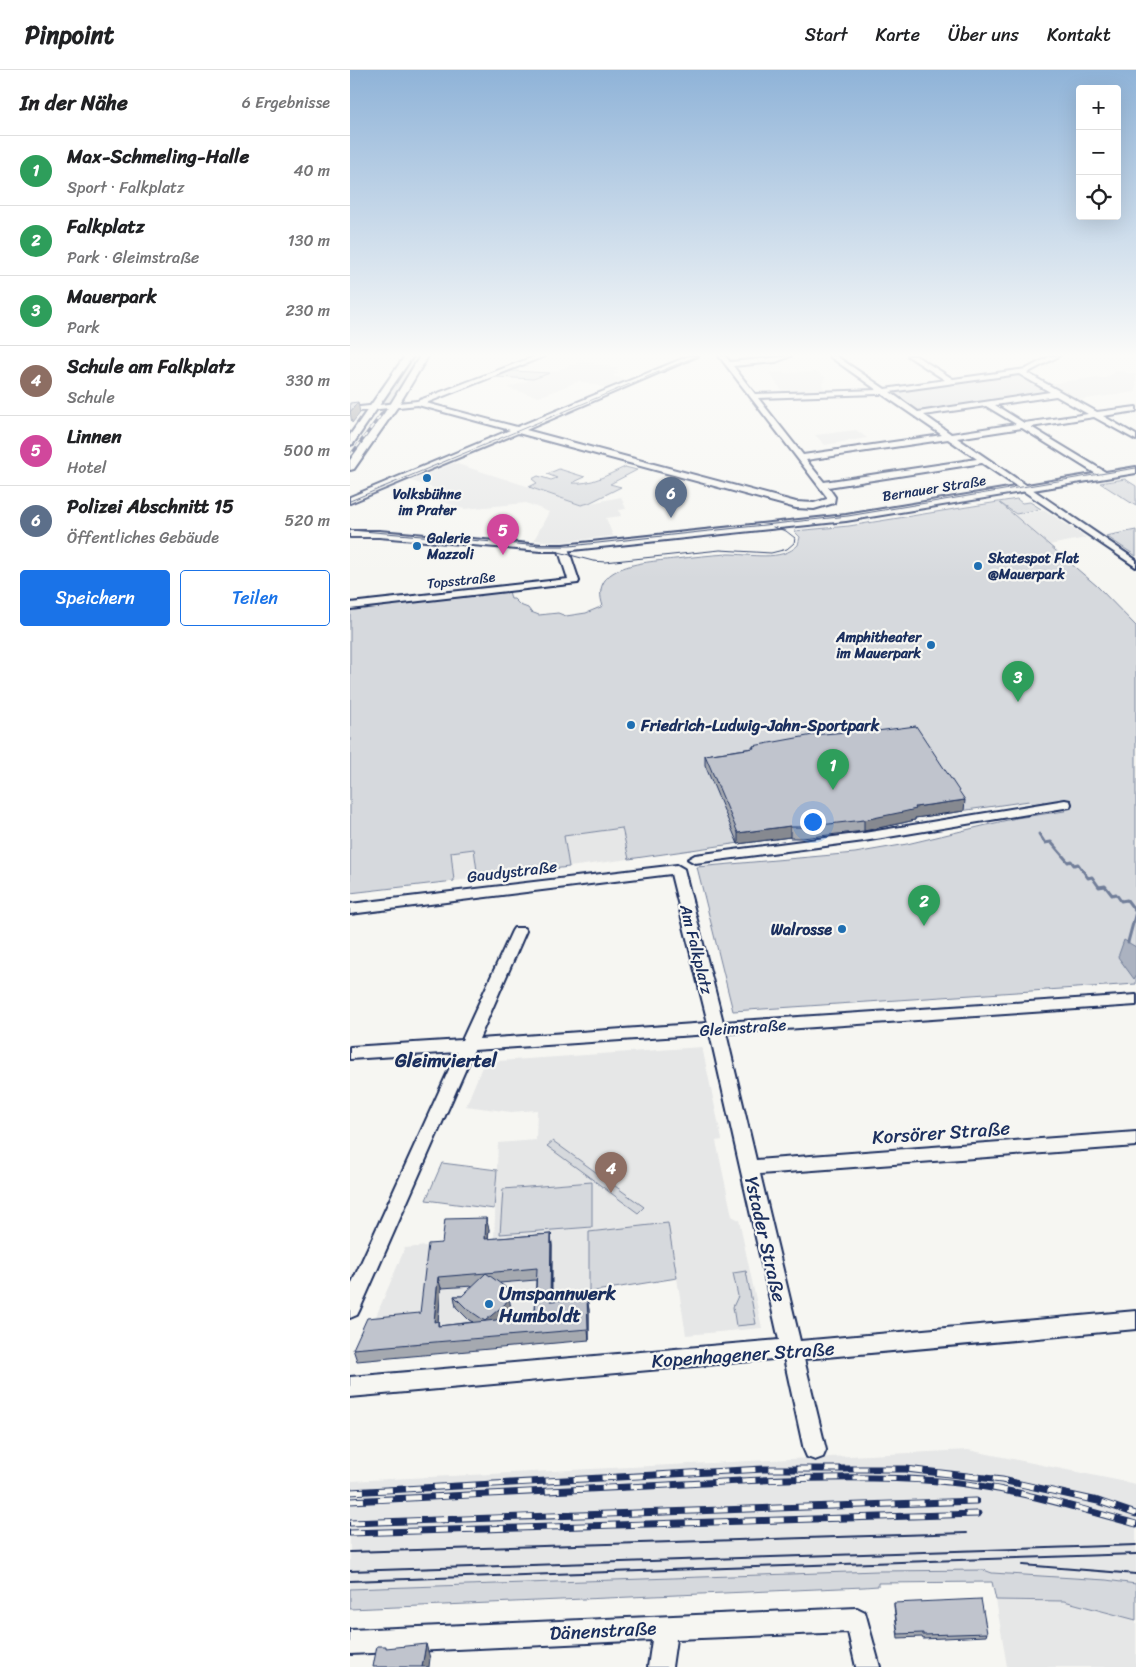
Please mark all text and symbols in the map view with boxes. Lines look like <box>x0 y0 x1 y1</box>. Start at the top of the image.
text: Pinpoint <box>25 14 114 56</box>
text: Start <box>805 19 848 51</box>
text: Karte <box>876 19 920 51</box>
text: Über uns <box>948 19 1019 51</box>
text: Kontakt <box>1047 19 1111 51</box>
text: In der Nähe <box>20 84 128 122</box>
map controls <box>1076 85 1121 220</box>
button: + <box>1076 85 1121 130</box>
text: 6 Ergebnisse <box>242 88 330 117</box>
button: − <box>1076 130 1121 175</box>
text: Max-Schmeling-Halle <box>67 140 249 173</box>
text: 1 <box>33 156 39 185</box>
text: 40 m <box>293 156 330 185</box>
text: Sport · Falkplatz <box>67 173 185 202</box>
button: locate <box>1076 175 1121 220</box>
text: Falkplatz <box>67 210 145 243</box>
text: 2 <box>31 226 41 255</box>
text: 130 m <box>288 226 330 255</box>
text: Park · Gleimstraße <box>67 243 199 272</box>
text: Mauerpark <box>67 280 157 313</box>
text: 3 <box>32 296 40 325</box>
text: 230 m <box>285 296 330 325</box>
text: Park <box>67 313 100 342</box>
text: Schule am Falkplatz <box>67 350 235 383</box>
text: 4 <box>31 366 41 395</box>
text: 330 m <box>286 366 330 395</box>
text: Schule <box>67 383 115 412</box>
text: Linnen <box>67 420 122 453</box>
text: 5 <box>31 436 41 465</box>
text: 500 m <box>284 436 330 465</box>
text: Hotel <box>67 453 106 482</box>
street label: Bernauer Straße <box>881 468 988 509</box>
marker: Volksbühne im Prater <box>421 472 433 484</box>
pin: 6 <box>655 477 687 518</box>
place label: Volksbühne im Prater <box>393 482 462 523</box>
text: Polizei Abschnitt 15 <box>67 490 234 523</box>
text: 6 <box>31 506 41 535</box>
text: 520 m <box>284 506 330 535</box>
pin: 5 <box>487 514 519 555</box>
text: Öffentliches Gebäude <box>67 523 219 552</box>
place label: Galerie Mazzoli <box>426 526 475 567</box>
marker: Galerie Mazzoli <box>411 540 423 552</box>
place label: Skatespot Flat @Mauerpark <box>987 546 1080 587</box>
marker: Skatespot Flat @Mauerpark <box>972 560 984 572</box>
street label: Topsstraße <box>426 564 497 597</box>
button: Speichern <box>20 570 170 626</box>
button: Teilen <box>180 570 330 626</box>
place label: Amphitheater im Mauerpark <box>835 625 922 666</box>
marker: Amphitheater im Mauerpark <box>925 639 937 651</box>
pin: 3 <box>1002 661 1034 702</box>
place label: Friedrich-Ludwig-Jahn-Sportpark <box>640 711 880 740</box>
marker: Friedrich-Ludwig-Jahn-Sportpark <box>625 719 637 731</box>
pin: 1 <box>817 749 849 790</box>
your location <box>800 809 826 835</box>
street label: Gaudystraße <box>465 852 559 891</box>
pin: 2 <box>908 885 940 926</box>
street label: Am Falkplatz <box>671 900 722 998</box>
place label: Walrosse <box>771 915 832 944</box>
marker: Walrosse <box>836 923 848 935</box>
street label: Gleimstraße <box>699 1010 787 1045</box>
district label: Gleimviertel <box>394 1044 498 1077</box>
street label: Korsörer Straße <box>871 1111 1011 1154</box>
pin: 4 <box>595 1152 627 1193</box>
street label: Ystader Straße <box>735 1173 796 1305</box>
place label: Umspannwerk Humboldt <box>498 1277 617 1332</box>
marker: Umspannwerk Humboldt <box>483 1298 495 1310</box>
street label: Kopenhagener Straße <box>650 1332 836 1377</box>
street label: Dänenstraße <box>549 1611 657 1650</box>

